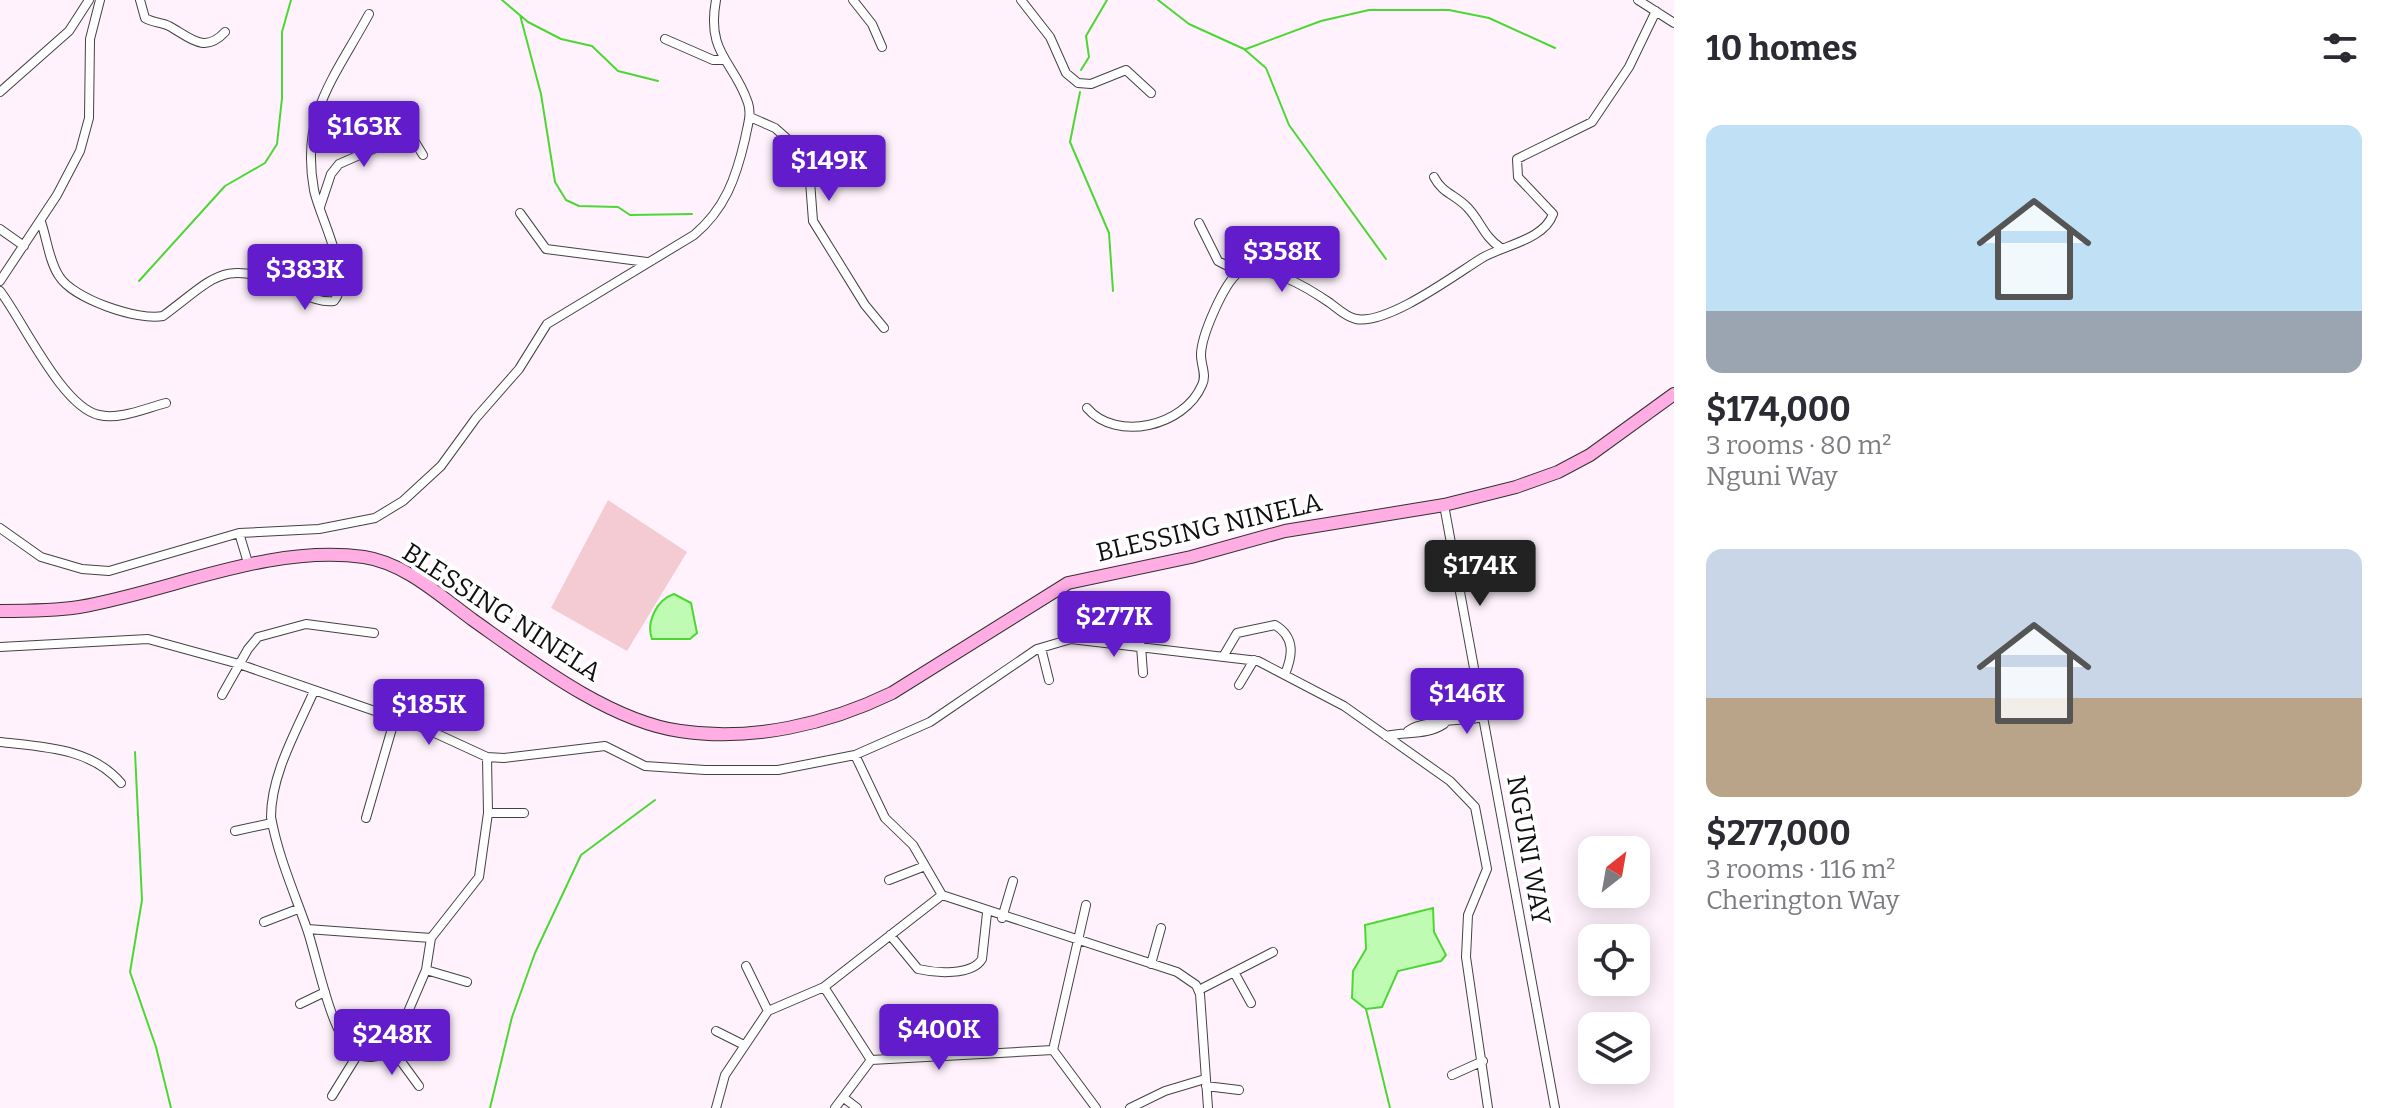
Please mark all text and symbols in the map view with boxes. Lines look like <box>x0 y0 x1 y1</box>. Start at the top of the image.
icon: filters <box>2318 26 2362 70</box>
text: 10 homes <box>1706 28 1857 69</box>
pin: $163K <box>308 101 420 169</box>
text: $163K <box>326 111 402 142</box>
pin: $149K <box>773 135 885 203</box>
text: $149K <box>791 145 867 176</box>
icon: home <box>1962 177 2106 321</box>
pin: $358K <box>1226 226 1338 294</box>
text: $358K <box>1243 236 1321 267</box>
pin: $383K <box>249 244 361 312</box>
text: $383K <box>266 254 344 285</box>
text: $174,000 <box>1706 389 1851 430</box>
text: 3 rooms · 80 m² <box>1706 430 1891 461</box>
text: Nguni Way <box>1706 461 1838 492</box>
street label: BLESSING NINELA <box>1093 486 1325 569</box>
street label: BLESSING NINELA <box>397 537 607 688</box>
pin: $174K <box>1424 540 1536 608</box>
text: $174K <box>1443 550 1517 581</box>
pin: $277K <box>1058 591 1170 659</box>
text: $277K <box>1075 601 1153 632</box>
icon: home <box>1962 601 2106 745</box>
pin: $146K <box>1411 668 1523 736</box>
text: $146K <box>1429 678 1505 709</box>
pin: $185K <box>373 679 485 747</box>
text: $185K <box>391 689 467 720</box>
street label: NGUNI WAY <box>1500 773 1557 928</box>
text: $277,000 <box>1706 813 1851 854</box>
north arrow <box>1578 836 1650 908</box>
map controls <box>1578 836 1650 1084</box>
text: 3 rooms · 116 m² <box>1706 854 1896 885</box>
text: Cherington Way <box>1706 885 1899 916</box>
button: locate <box>1578 924 1650 996</box>
pin: $400K <box>883 1004 995 1072</box>
pin: $248K <box>336 1009 448 1077</box>
button: layers <box>1578 1012 1650 1084</box>
text: $400K <box>897 1014 981 1045</box>
text: $248K <box>352 1019 432 1050</box>

